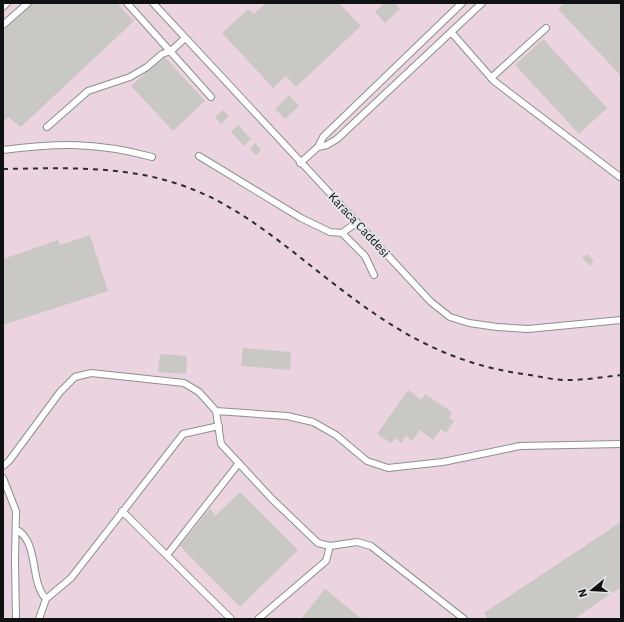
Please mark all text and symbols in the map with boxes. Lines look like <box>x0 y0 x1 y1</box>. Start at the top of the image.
street label: Karaca Caddesi <box>326 189 393 260</box>
north arrow <box>572 570 612 610</box>
text: N <box>575 587 590 599</box>

